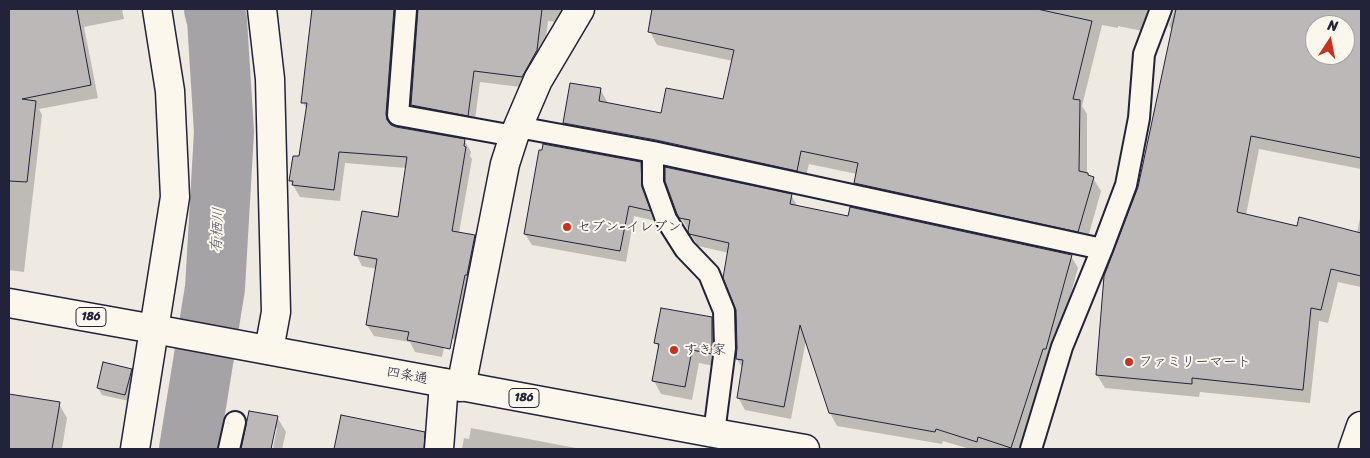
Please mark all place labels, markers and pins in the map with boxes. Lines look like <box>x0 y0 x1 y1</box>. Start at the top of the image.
place label: セブン-イレブン <box>577 219 681 235</box>
marker: セブン-イレブン <box>561 221 573 233</box>
place label: すき家 <box>684 342 726 358</box>
marker: すき家 <box>668 344 680 356</box>
place label: ファミリーマート <box>1139 354 1251 370</box>
marker: ファミリーマート <box>1123 356 1135 368</box>

